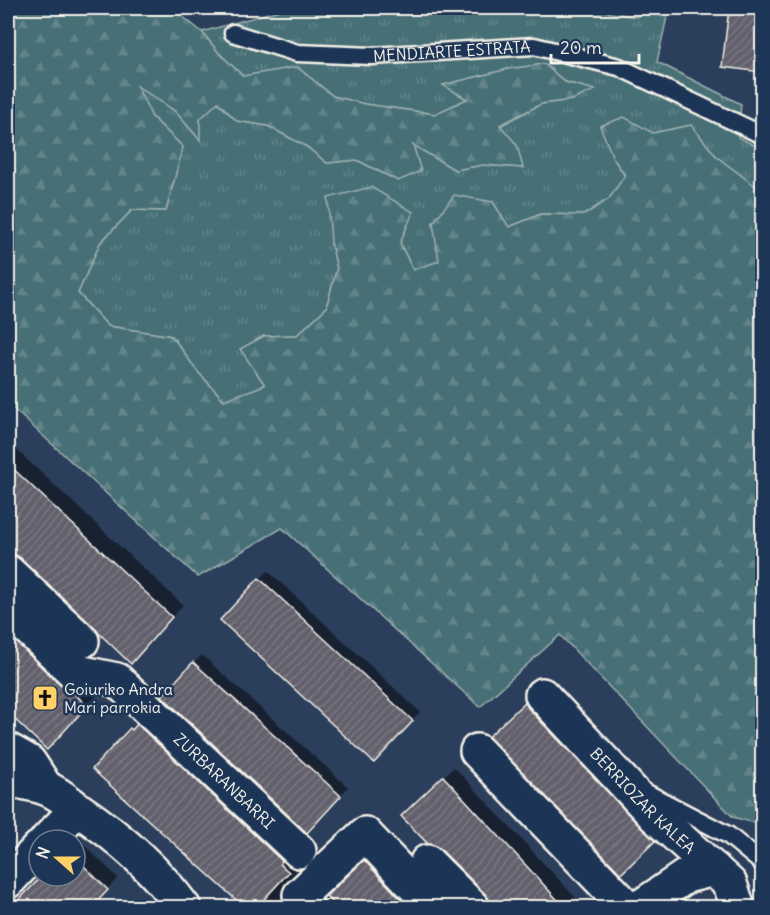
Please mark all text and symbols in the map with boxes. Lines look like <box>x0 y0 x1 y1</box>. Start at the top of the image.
scale bar <box>551 27 640 65</box>
street label: MENDIARTE ESTRATA <box>373 36 531 66</box>
text: 20 m <box>560 36 602 59</box>
place label: Goiuriko Andra Mari parrokia <box>64 679 173 717</box>
church icon: Goiuriko Andra Mari parrokia <box>30 683 60 713</box>
street label: ZURBARANBARRI <box>170 729 279 833</box>
street label: BERRIOZAR KALEA <box>586 743 700 858</box>
north arrow <box>27 828 87 888</box>
text: N <box>32 844 54 861</box>

